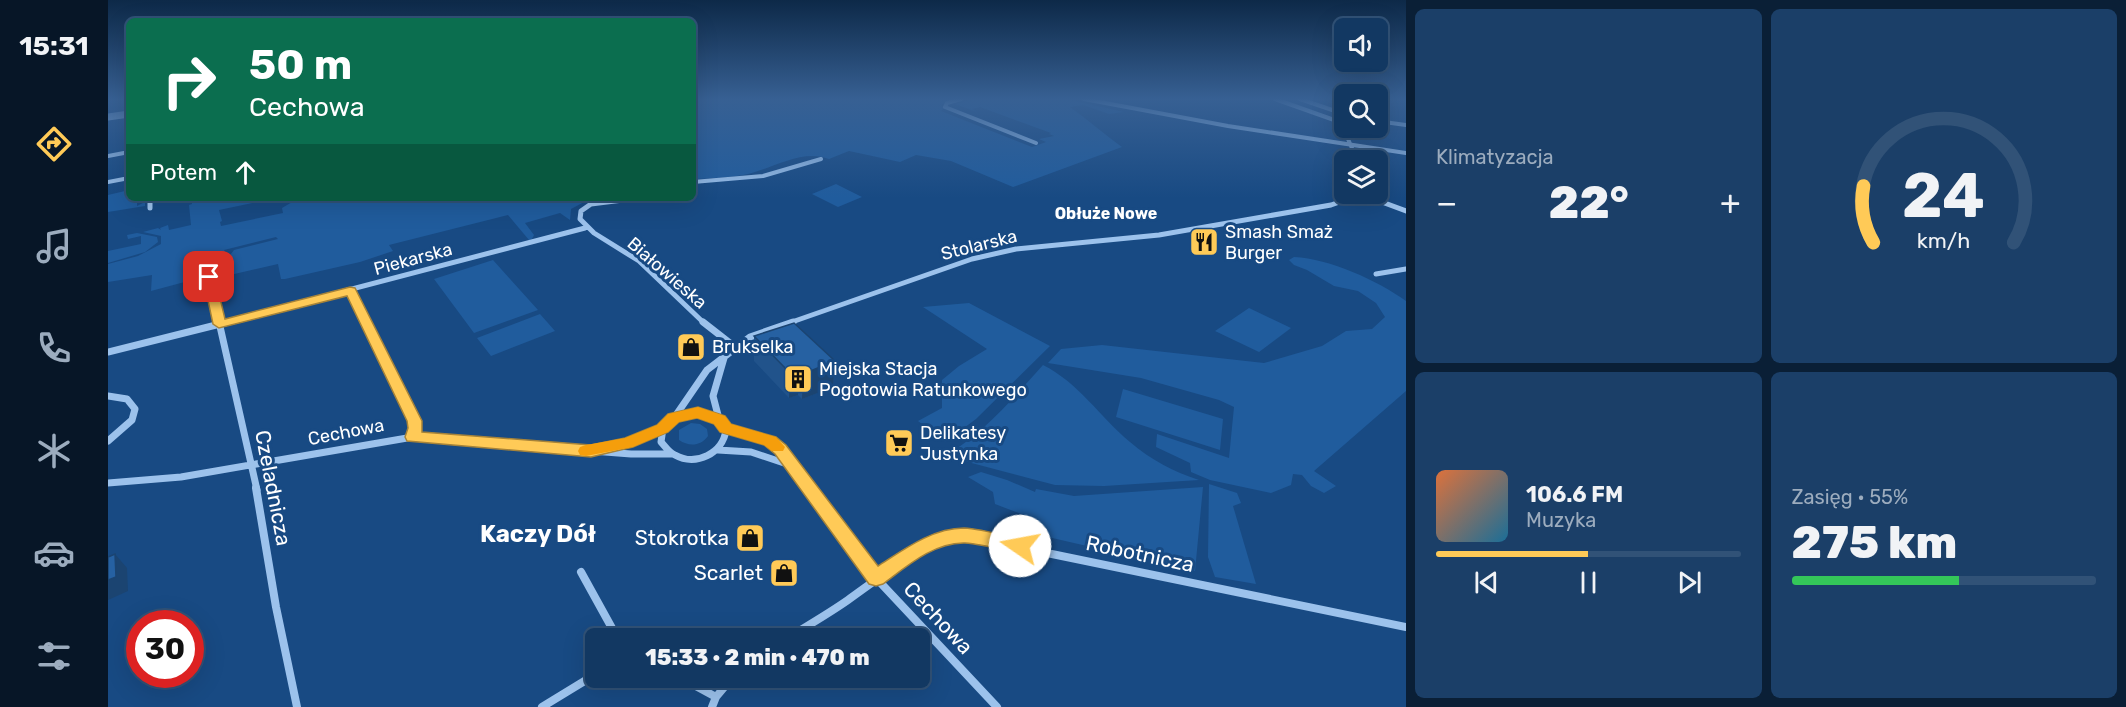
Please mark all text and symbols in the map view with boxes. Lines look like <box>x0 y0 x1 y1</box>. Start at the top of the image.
map controls <box>1334 18 1388 204</box>
button: sound <box>1334 18 1388 72</box>
text: 15:31 <box>19 30 89 62</box>
text: 50 m <box>249 40 352 90</box>
icon: right <box>150 42 228 120</box>
button: search <box>1334 84 1388 138</box>
text: Cechowa <box>249 91 365 123</box>
icon: directions <box>33 123 75 165</box>
text: Klimatyzacja <box>1436 145 1554 169</box>
button: layers <box>1334 150 1388 204</box>
icon: ahead <box>229 156 262 189</box>
text: Potem <box>150 159 217 186</box>
text: 24 <box>1902 159 1985 233</box>
text: 22° <box>1549 176 1629 229</box>
text: − <box>1436 183 1457 222</box>
text: + <box>1720 183 1740 222</box>
district label: Obłuże Nowe <box>1055 204 1157 223</box>
place label: Smash Smaż Burger <box>1225 221 1333 264</box>
icon: music <box>33 225 75 267</box>
street label: Stolarska <box>939 225 1019 265</box>
restaurant icon: Smash Smaż Burger <box>1188 226 1220 258</box>
text: km/h <box>1917 228 1971 253</box>
street label: Białowieska <box>623 232 711 314</box>
street label: Piekarska <box>371 238 455 280</box>
pin <box>183 251 234 302</box>
icon: arrive <box>192 260 225 293</box>
icon: phone <box>33 327 75 369</box>
shop icon: Brukselka <box>675 331 707 363</box>
place label: Brukselka <box>712 336 794 358</box>
place label: Miejska Stacja Pogotowia Ratunkowego <box>819 358 1027 401</box>
building icon: Miejska Stacja Pogotowia Ratunkowego <box>782 363 814 395</box>
street label: Cechowa <box>306 414 386 450</box>
place label: Delikatesy Justynka <box>920 422 1006 465</box>
supermarket icon: Delikatesy Justynka <box>883 427 915 459</box>
street label: Czeladnicza <box>250 428 297 548</box>
icon: climate <box>33 430 75 472</box>
text: 106.6 FM <box>1526 481 1623 508</box>
text: Zasięg · 55% <box>1792 485 1908 509</box>
text: Muzyka <box>1526 508 1596 532</box>
position arrow <box>988 514 1052 578</box>
text: 275 km <box>1792 516 1957 569</box>
district label: Kaczy Dół <box>480 520 596 548</box>
shop icon: Stokrotka <box>734 522 766 554</box>
place label: Stokrotka <box>635 525 729 550</box>
street label: Robotnicza <box>1084 530 1197 577</box>
icon: car <box>33 532 75 574</box>
shop icon: Scarlet <box>768 557 800 589</box>
place label: Scarlet <box>694 560 763 585</box>
icon: previous <box>1470 566 1503 599</box>
icon: pause <box>1572 566 1605 599</box>
icon: next <box>1673 566 1706 599</box>
street label: Cechowa <box>899 576 978 659</box>
speed limit sign: 30 <box>126 610 204 688</box>
icon: filters <box>33 635 75 677</box>
text: 15:33 · 2 min · 470 m <box>645 644 870 671</box>

